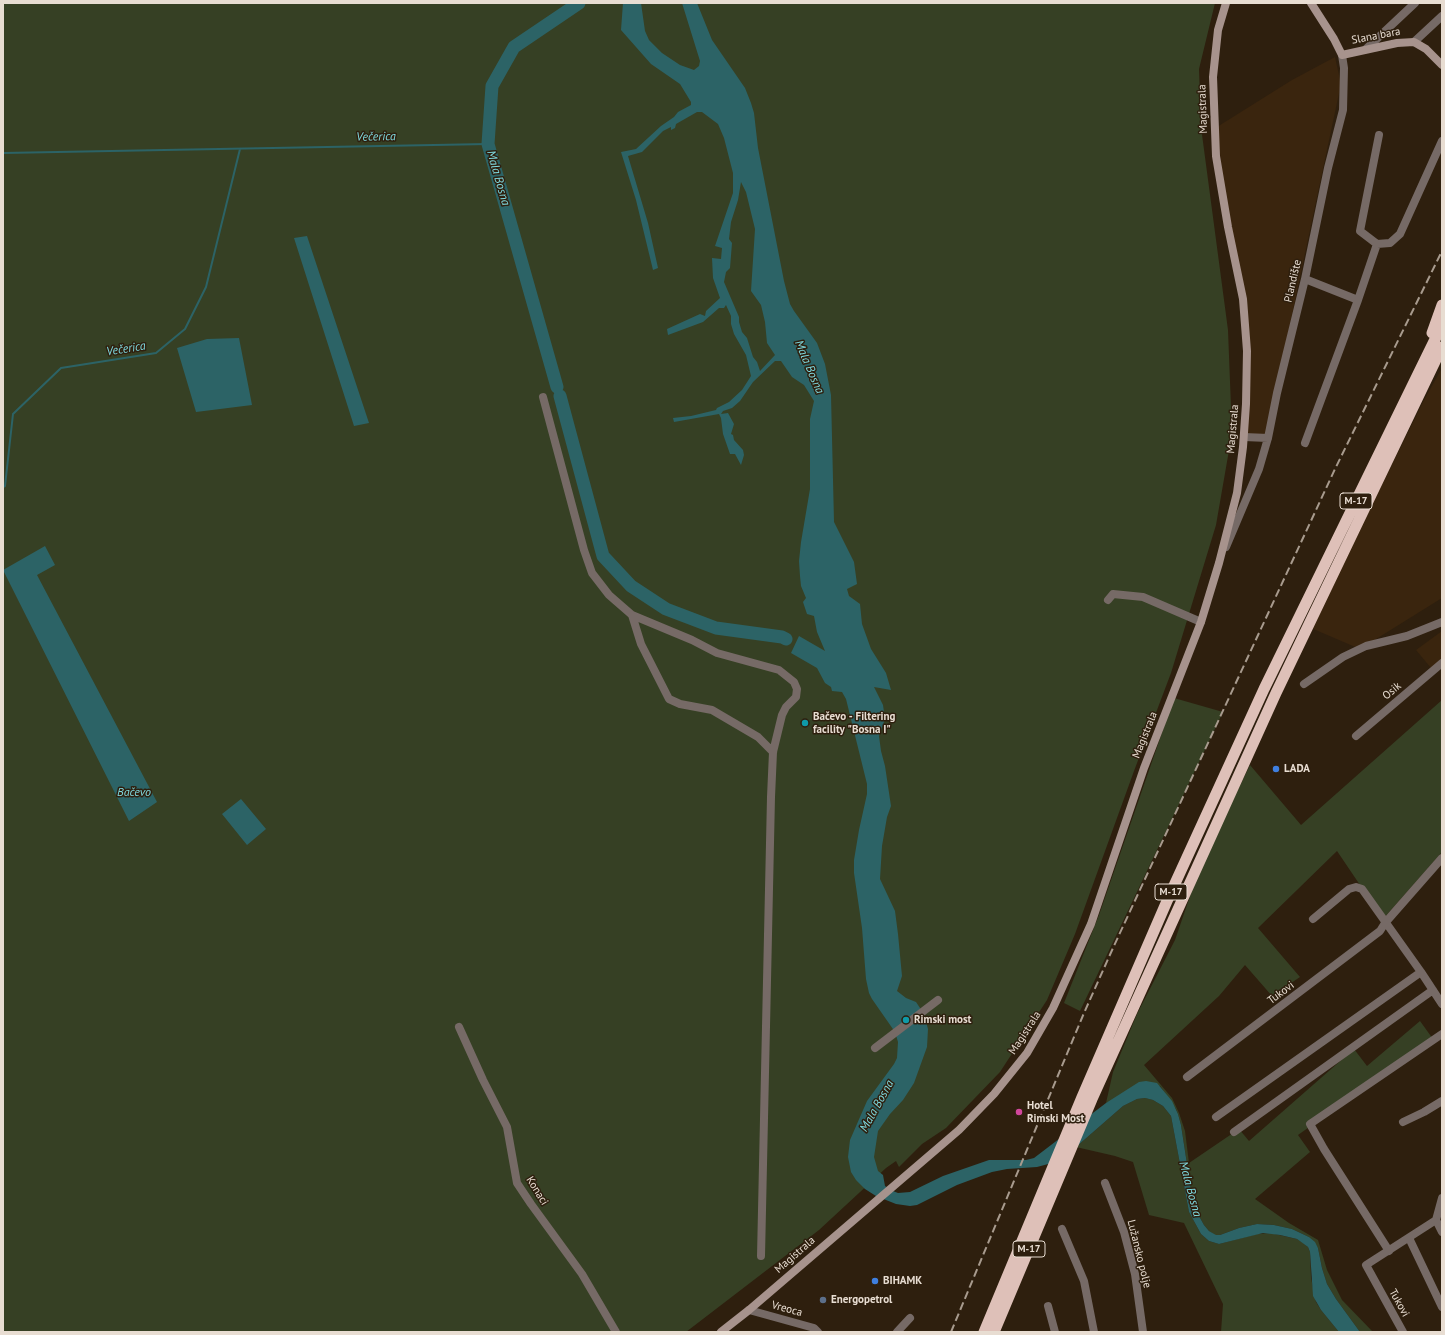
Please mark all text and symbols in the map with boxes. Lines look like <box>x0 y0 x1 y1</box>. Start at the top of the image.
street label: Slana bara <box>1350 25 1402 47</box>
street label: Magistrala <box>1196 84 1210 134</box>
water label: Večerica <box>356 129 396 145</box>
water label: Mala Bosna <box>483 149 513 207</box>
street label: Plandište <box>1282 258 1304 304</box>
water label: Mala Bosna <box>791 338 827 396</box>
water label: Večerica <box>105 339 147 359</box>
street label: Magistrala <box>1224 404 1242 454</box>
road number: M-17 <box>1340 493 1372 509</box>
street label: Osik <box>1380 679 1404 703</box>
place label: Bačevo - Filtering facility "Bosna I" <box>813 710 895 736</box>
street label: Magistrala <box>1130 710 1160 760</box>
marker: Bačevo - Filtering facility "Bosna I" <box>800 718 810 728</box>
place label: LADA <box>1284 762 1310 776</box>
marker: LADA <box>1271 764 1281 774</box>
water label: Bačevo <box>117 786 151 800</box>
road number: M-17 <box>1155 884 1187 900</box>
street label: Tukovi <box>1265 979 1297 1007</box>
street label: Magistrala <box>1006 1009 1044 1057</box>
place label: Rimski most <box>914 1013 971 1027</box>
marker: Rimski most <box>901 1015 911 1025</box>
water label: Mala Bosna <box>857 1078 897 1134</box>
place label: Hotel Rimski Most <box>1027 1099 1084 1125</box>
marker: Hotel Rimski Most <box>1014 1107 1024 1117</box>
water label: Mala Bosna <box>1176 1160 1204 1218</box>
street label: Konaci <box>523 1174 551 1208</box>
street label: Lužansko polje <box>1124 1218 1154 1290</box>
street label: Magistrala <box>772 1234 818 1276</box>
road number: M-17 <box>1013 1241 1045 1257</box>
place label: BIHAMK <box>883 1274 922 1288</box>
marker: BIHAMK <box>870 1276 880 1286</box>
street label: Tukovi <box>1386 1287 1412 1319</box>
place label: Energopetrol <box>831 1293 892 1307</box>
marker: Energopetrol <box>818 1295 828 1305</box>
street label: Vreoca <box>770 1299 804 1319</box>

